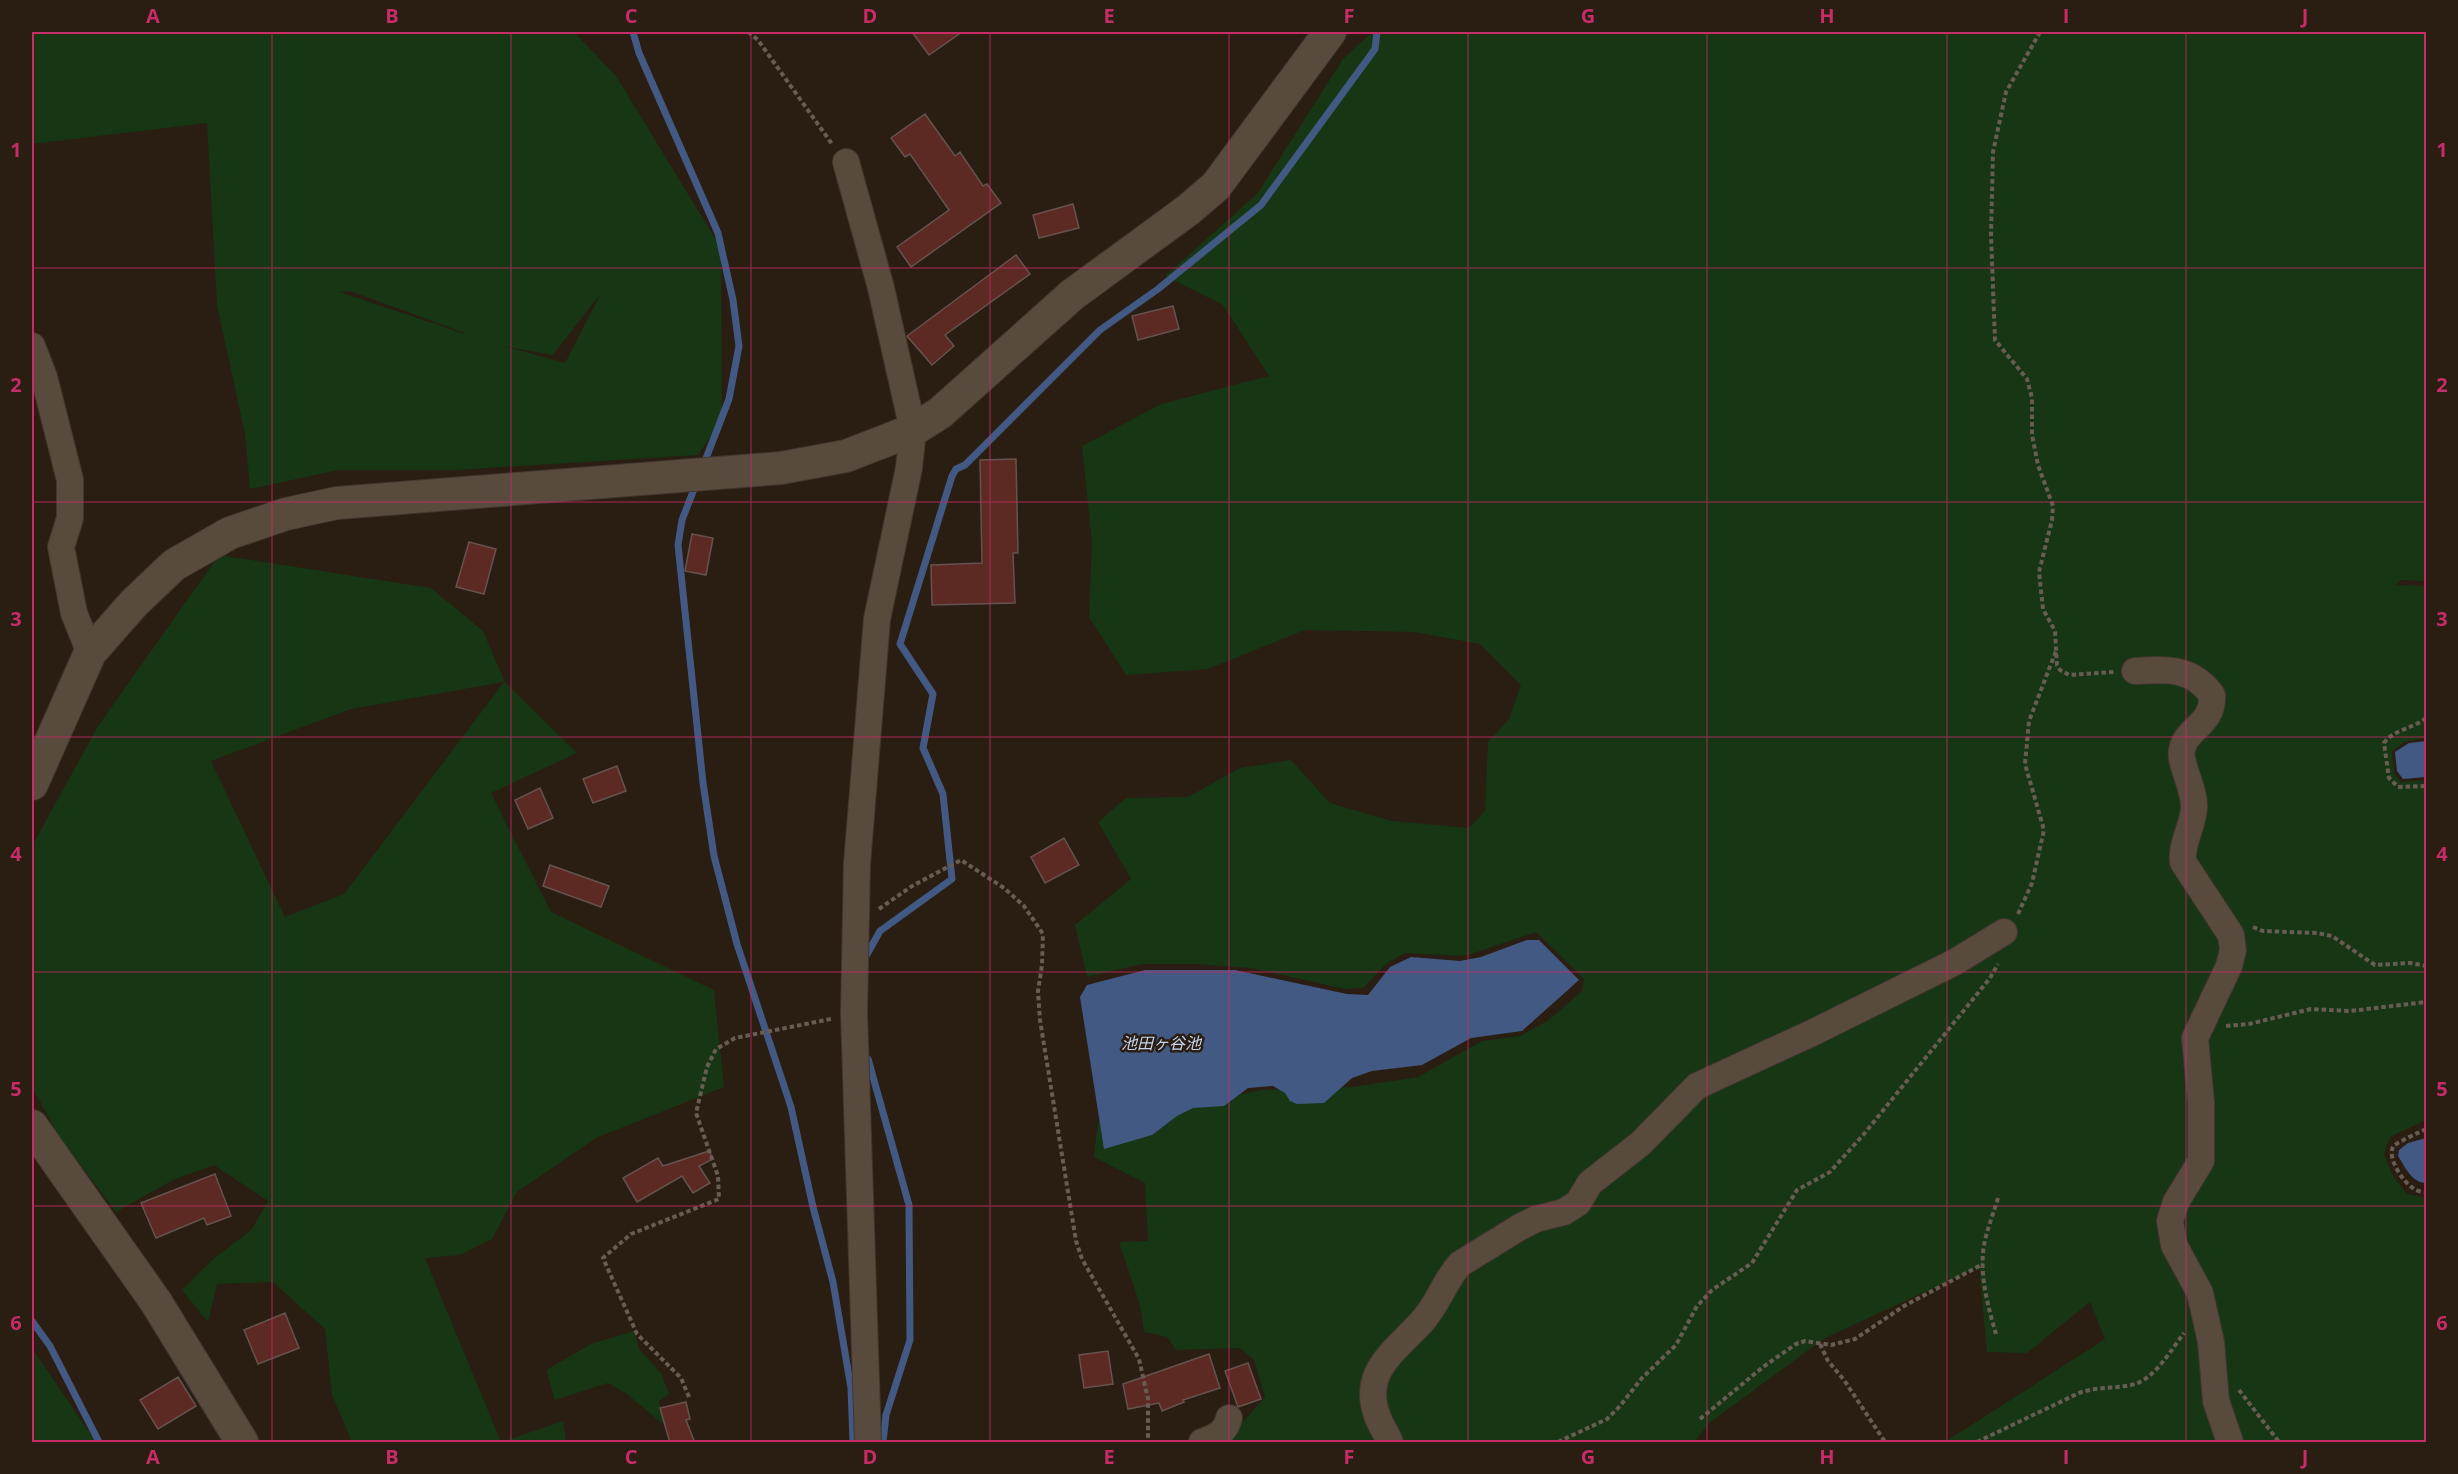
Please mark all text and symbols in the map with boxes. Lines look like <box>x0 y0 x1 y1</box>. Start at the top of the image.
text: A <box>146 2 160 29</box>
text: B <box>385 2 399 29</box>
text: C <box>625 2 638 29</box>
text: D <box>863 2 877 29</box>
text: E <box>1103 2 1115 29</box>
text: F <box>1344 2 1354 29</box>
text: G <box>1581 2 1595 29</box>
text: H <box>1819 2 1835 29</box>
text: I <box>2063 2 2069 29</box>
text: J <box>2300 2 2308 29</box>
text: 1 <box>10 136 22 163</box>
text: 1 <box>2436 136 2448 163</box>
text: 2 <box>10 371 22 398</box>
text: 2 <box>2436 371 2448 398</box>
text: 3 <box>10 605 22 632</box>
text: 3 <box>2436 605 2448 632</box>
text: 4 <box>10 840 22 867</box>
text: 4 <box>2436 840 2448 867</box>
water label: 池田ヶ谷池 <box>1121 1032 1203 1054</box>
text: 5 <box>10 1075 22 1102</box>
text: 5 <box>2436 1075 2448 1102</box>
text: 6 <box>10 1309 22 1336</box>
text: 6 <box>2436 1309 2448 1336</box>
text: A <box>146 1443 160 1470</box>
text: B <box>385 1443 399 1470</box>
text: C <box>625 1443 638 1470</box>
text: D <box>863 1443 877 1470</box>
text: E <box>1103 1443 1115 1470</box>
text: F <box>1344 1443 1354 1470</box>
text: G <box>1581 1443 1595 1470</box>
text: H <box>1819 1443 1835 1470</box>
text: I <box>2063 1443 2069 1470</box>
text: J <box>2300 1443 2308 1470</box>

